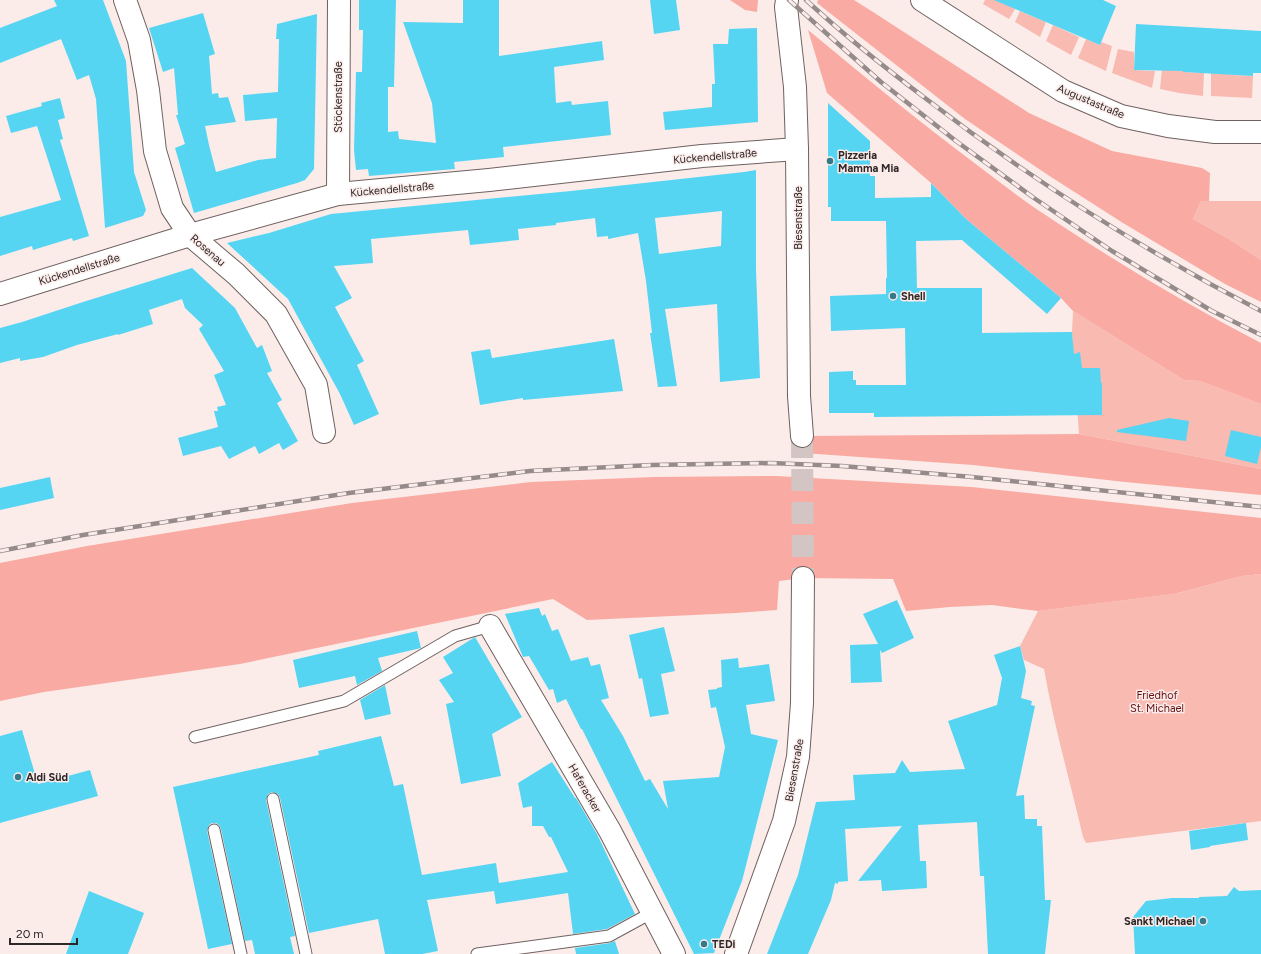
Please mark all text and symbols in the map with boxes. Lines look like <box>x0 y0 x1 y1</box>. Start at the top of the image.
street label: Stöckenstraße <box>332 61 345 133</box>
street label: Augustastraße <box>1055 81 1126 121</box>
street label: Kückendellstraße <box>673 146 758 167</box>
place label: Pizzeria Mamma Mia <box>838 149 899 175</box>
marker: Pizzeria Mamma Mia <box>825 156 835 166</box>
street label: Kückendellstraße <box>350 179 435 200</box>
street label: Biesenstraße <box>792 186 805 250</box>
street label: Rosenau <box>187 232 228 269</box>
street label: Kückendellstraße <box>37 251 121 288</box>
place label: Shell <box>901 290 926 303</box>
marker: Shell <box>888 291 898 301</box>
park label: Friedhof St. Michael <box>1130 689 1184 715</box>
street label: Biesenstraße <box>783 738 806 802</box>
street label: Haferacker <box>565 762 604 815</box>
place label: Aldi Süd <box>26 771 68 784</box>
marker: Aldi Süd <box>13 772 23 782</box>
place label: Sankt Michael <box>1124 915 1195 928</box>
marker: Sankt Michael <box>1198 916 1208 926</box>
scale bar <box>10 920 77 946</box>
text: 20 m <box>16 927 44 941</box>
place label: TEDi <box>712 938 736 951</box>
marker: TEDi <box>699 939 709 949</box>

